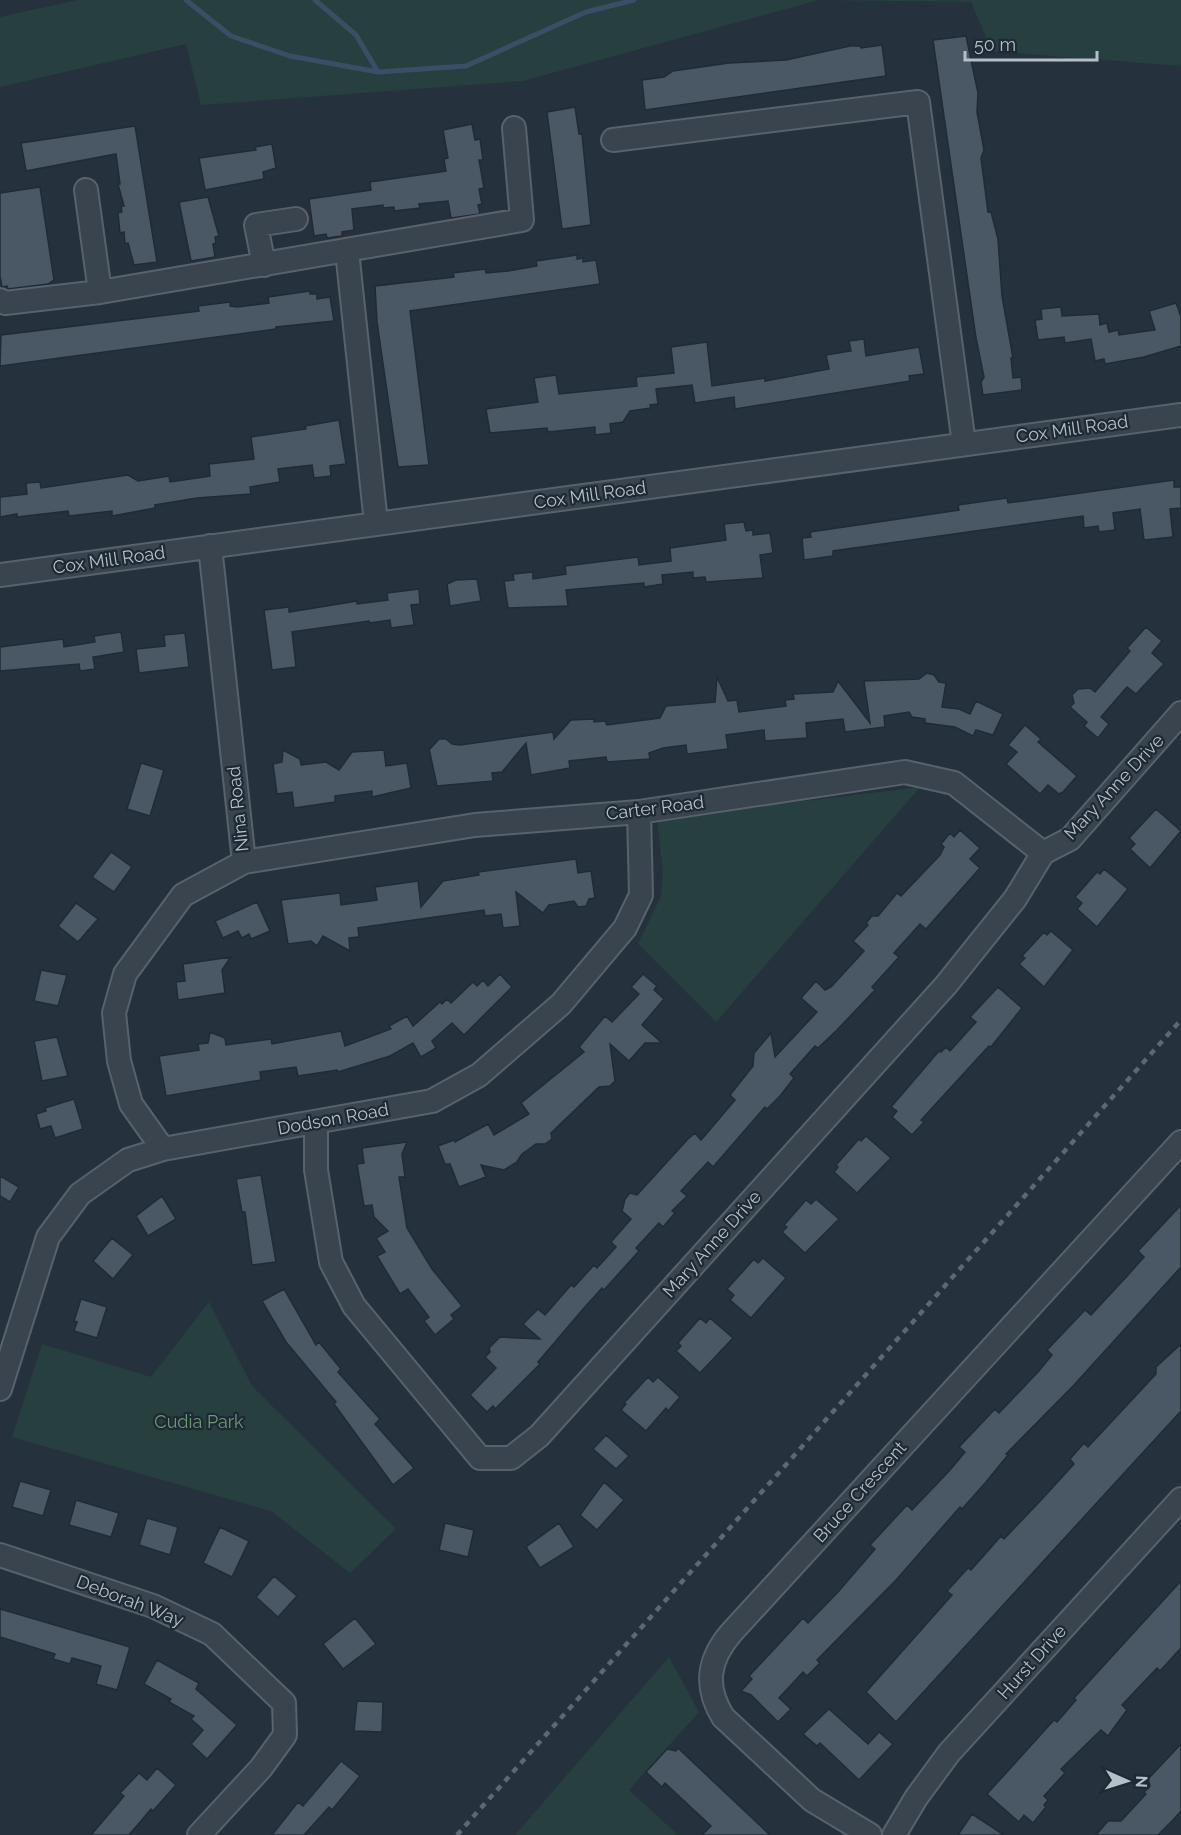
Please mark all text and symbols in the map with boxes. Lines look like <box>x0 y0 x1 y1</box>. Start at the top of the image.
scale bar <box>965 24 1097 62</box>
text: 50 m <box>974 34 1016 55</box>
street label: Cox Mill Road <box>1015 410 1129 447</box>
street label: Cox Mill Road <box>533 476 647 513</box>
street label: Cox Mill Road <box>52 541 166 578</box>
street label: Mary Anne Drive <box>1059 729 1168 844</box>
street label: Nina Road <box>223 765 252 853</box>
street label: Carter Road <box>605 791 705 824</box>
street label: Dodson Road <box>276 1098 390 1139</box>
street label: Mary Anne Drive <box>658 1186 765 1301</box>
park label: Cudia Park <box>154 1411 244 1432</box>
street label: Bruce Crescent <box>809 1437 910 1546</box>
street label: Deborah Way <box>74 1570 187 1631</box>
street label: Hurst Drive <box>993 1620 1071 1703</box>
north arrow <box>1097 1751 1157 1811</box>
text: N <box>1132 1775 1151 1788</box>

